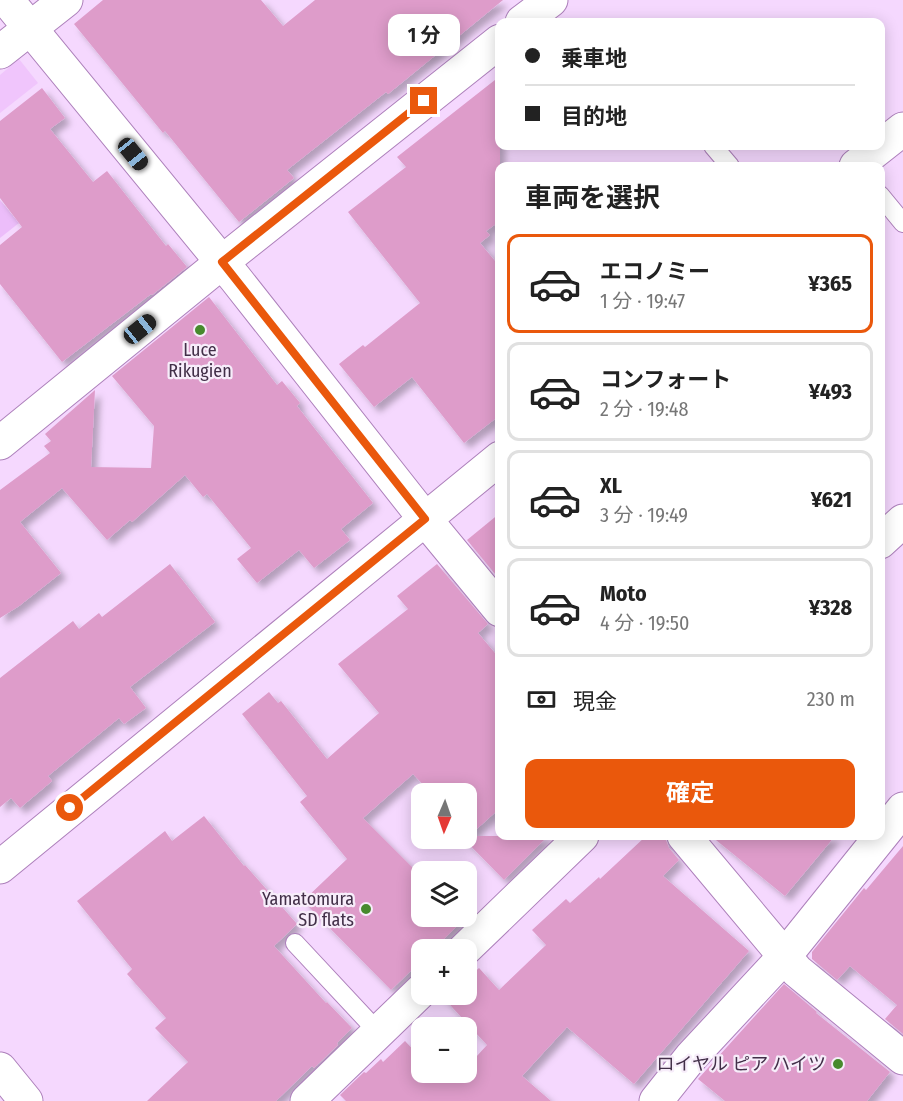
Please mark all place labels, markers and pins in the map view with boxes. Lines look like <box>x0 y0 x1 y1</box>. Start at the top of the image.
marker: Luce Rikugien <box>193 323 207 337</box>
place label: Luce Rikugien <box>168 339 232 382</box>
place label: Yamatomura SD flats <box>262 888 354 931</box>
marker: Yamatomura SD flats <box>359 902 373 916</box>
place label: ロイヤル ピア ハイツ <box>656 1053 826 1075</box>
marker: ロイヤル ピア ハイツ <box>831 1057 845 1071</box>

